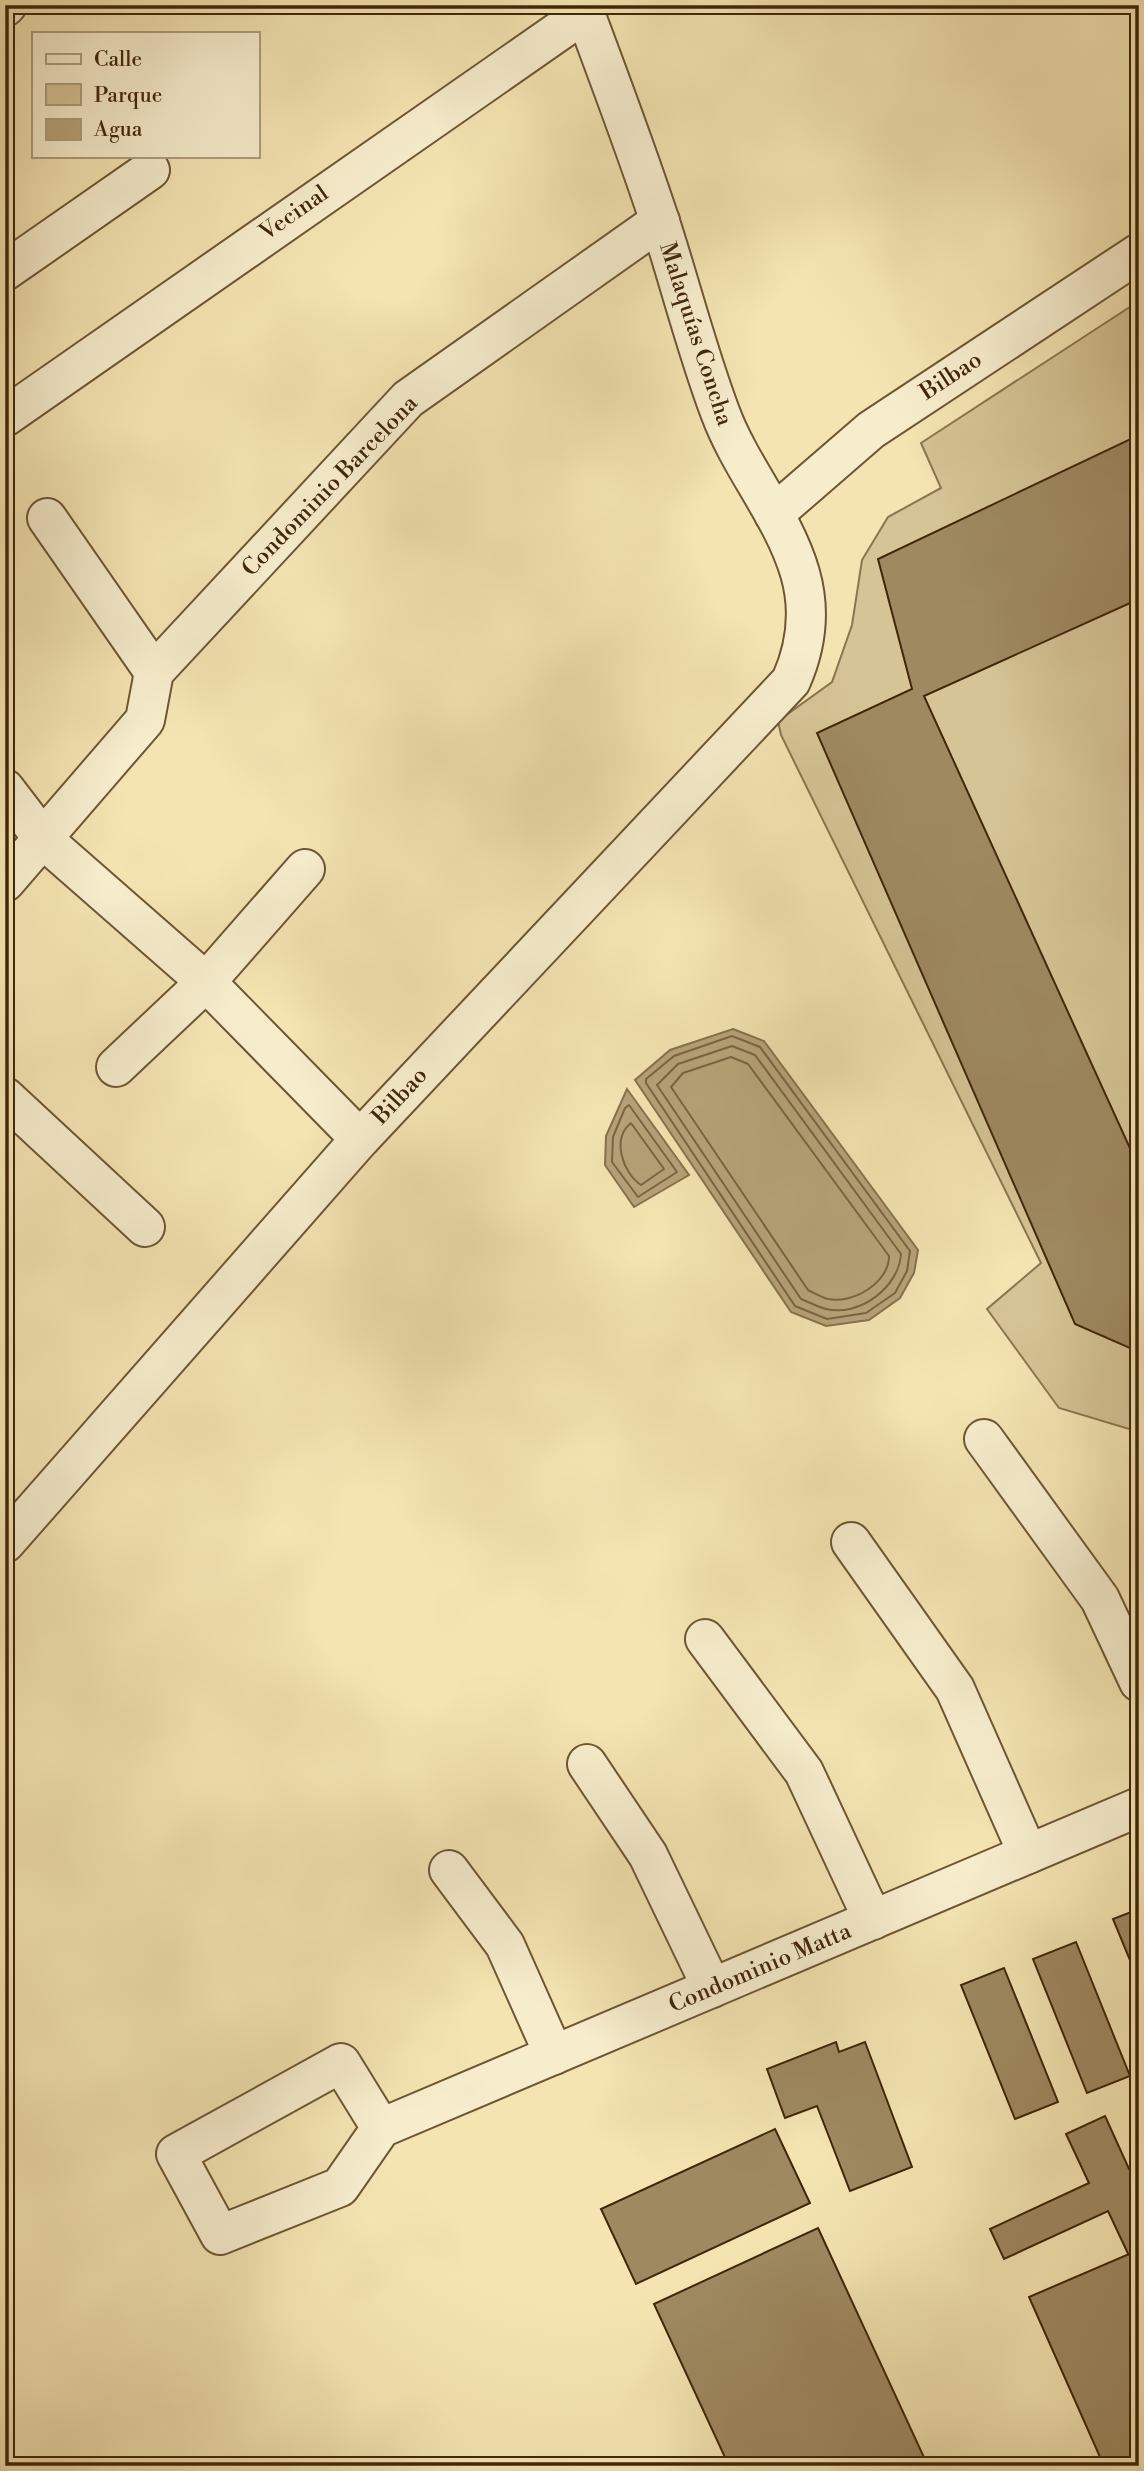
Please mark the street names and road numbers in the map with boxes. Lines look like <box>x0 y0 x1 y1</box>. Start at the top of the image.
street label: Vecinal <box>253 179 334 247</box>
street label: Malaquías Concha <box>653 239 739 429</box>
street label: Bilbao <box>914 346 987 407</box>
street label: Condominio Barcelona <box>236 389 424 582</box>
street label: Bilbao <box>366 1061 434 1131</box>
street label: Condominio Matta <box>665 1917 856 2019</box>

